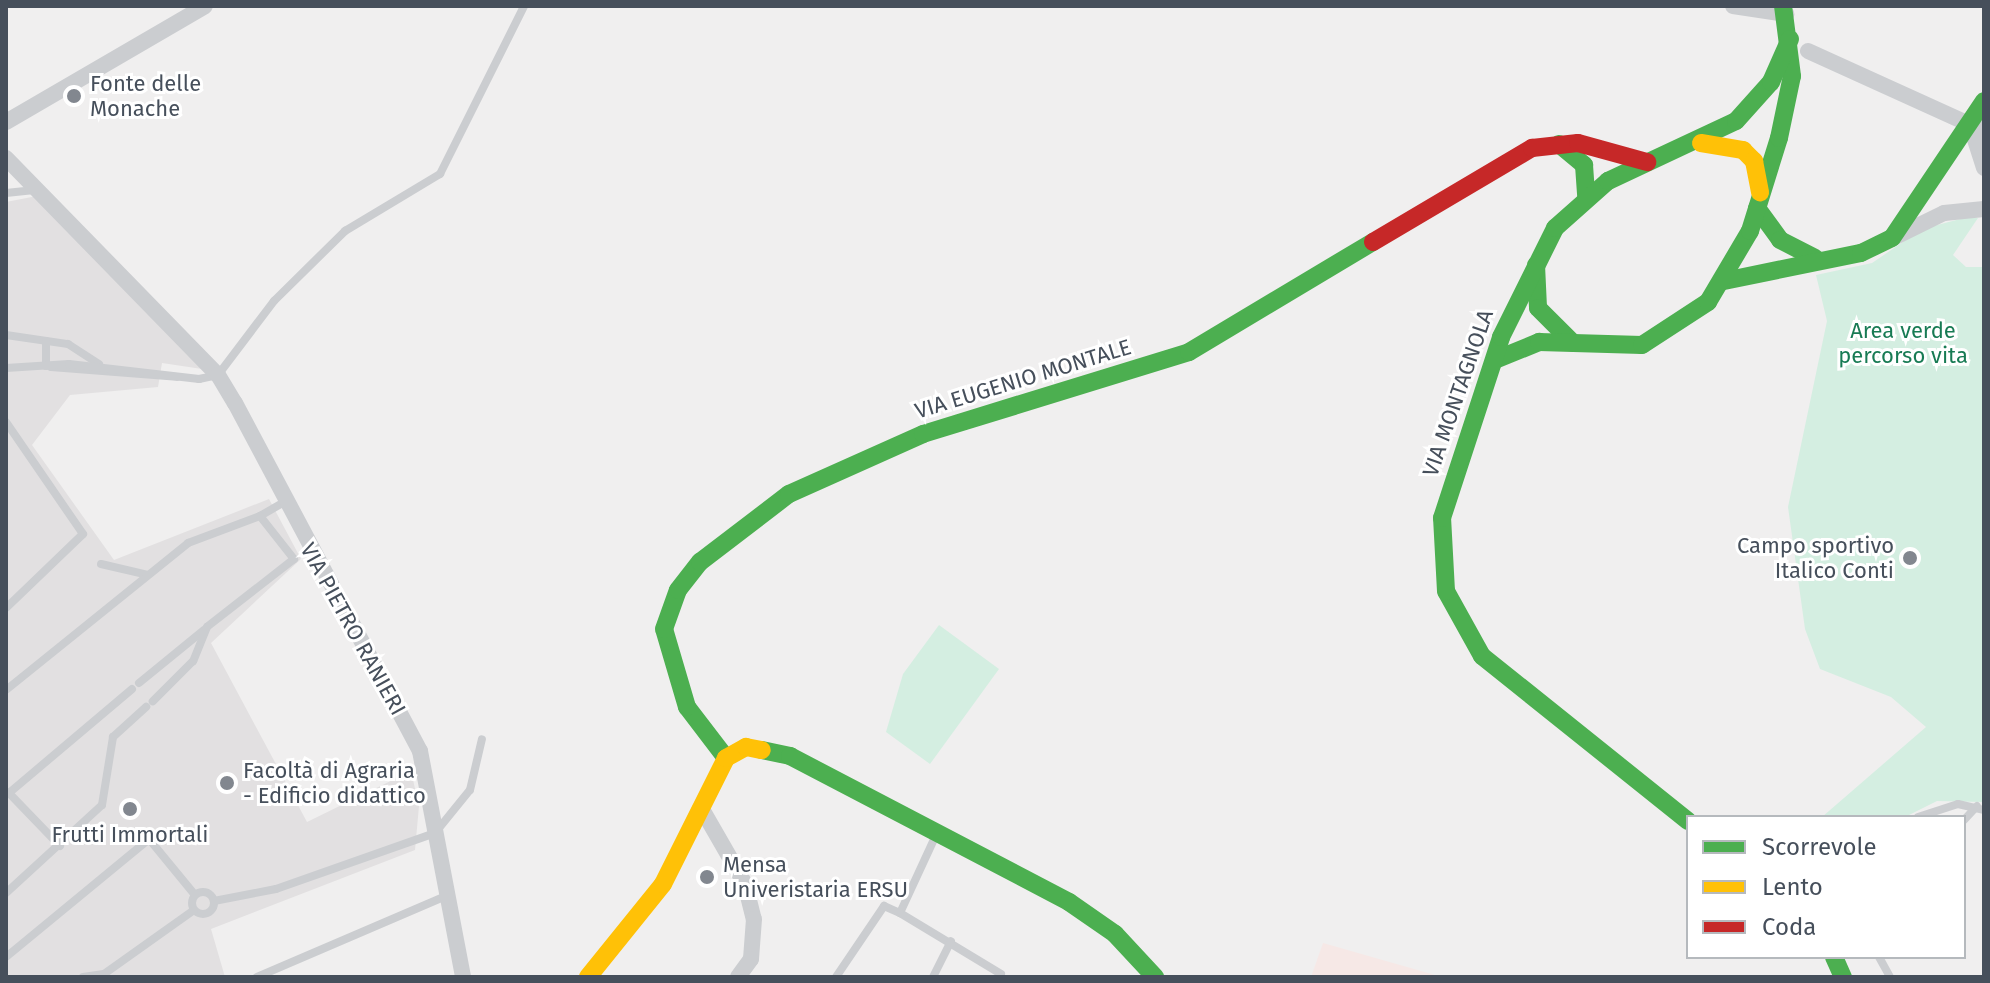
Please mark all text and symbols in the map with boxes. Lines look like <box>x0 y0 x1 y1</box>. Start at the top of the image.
place label: Fonte delle Monache <box>90 70 201 122</box>
marker: Fonte delle Monache <box>65 87 83 105</box>
street label: VIA MONTAGNOLA <box>1417 306 1499 480</box>
park label: Area verde percorso vita <box>1838 317 1968 368</box>
street label: VIA EUGENIO MONTALE <box>912 334 1134 424</box>
place label: Campo sportivo Italico Conti <box>1737 532 1894 584</box>
street label: VIA PIETRO RANIERI <box>295 538 411 720</box>
marker: Campo sportivo Italico Conti <box>1901 549 1919 567</box>
place label: Facoltà di Agraria - Edificio didattico <box>243 757 426 808</box>
marker: Facoltà di Agraria - Edificio didattico <box>218 774 236 792</box>
marker: Frutti Immortali <box>121 800 139 818</box>
legend <box>1686 815 1966 959</box>
place label: Frutti Immortali <box>52 822 208 848</box>
text: Scorrevole <box>1762 833 1877 861</box>
place label: Mensa Univeristaria ERSU <box>723 851 908 902</box>
marker: Mensa Univeristaria ERSU <box>698 868 716 886</box>
text: Lento <box>1762 873 1823 901</box>
text: Coda <box>1762 913 1816 941</box>

